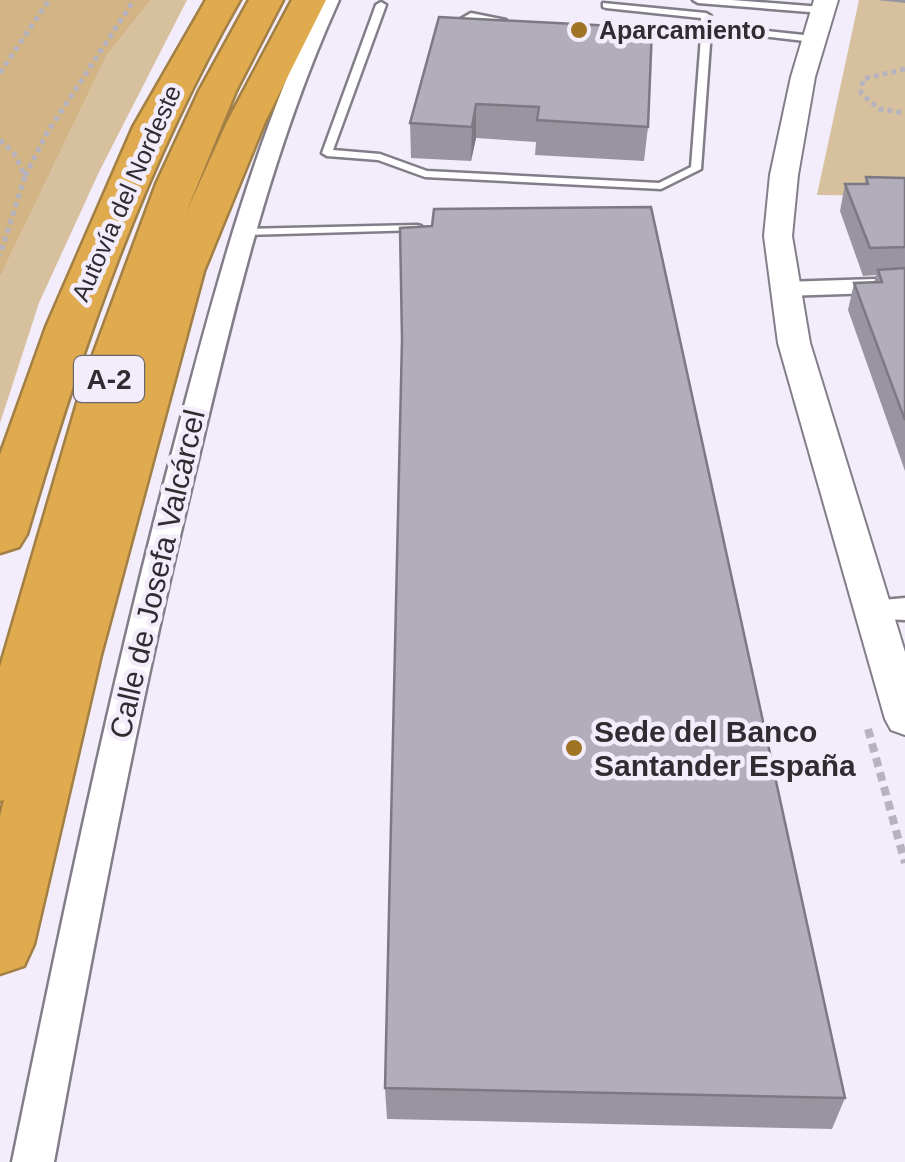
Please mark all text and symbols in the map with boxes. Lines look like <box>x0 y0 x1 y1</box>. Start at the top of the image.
place label: Aparcamiento <box>599 16 766 44</box>
marker: Aparcamiento <box>568 19 590 41</box>
street label: Autovía del Nordeste <box>66 81 186 305</box>
road number: A-2 <box>74 356 144 402</box>
street label: Calle de Josefa Valcárcel <box>103 406 211 742</box>
place label: Sede del Banco Santander España <box>594 715 856 782</box>
marker: Sede del Banco Santander España <box>563 737 585 759</box>

